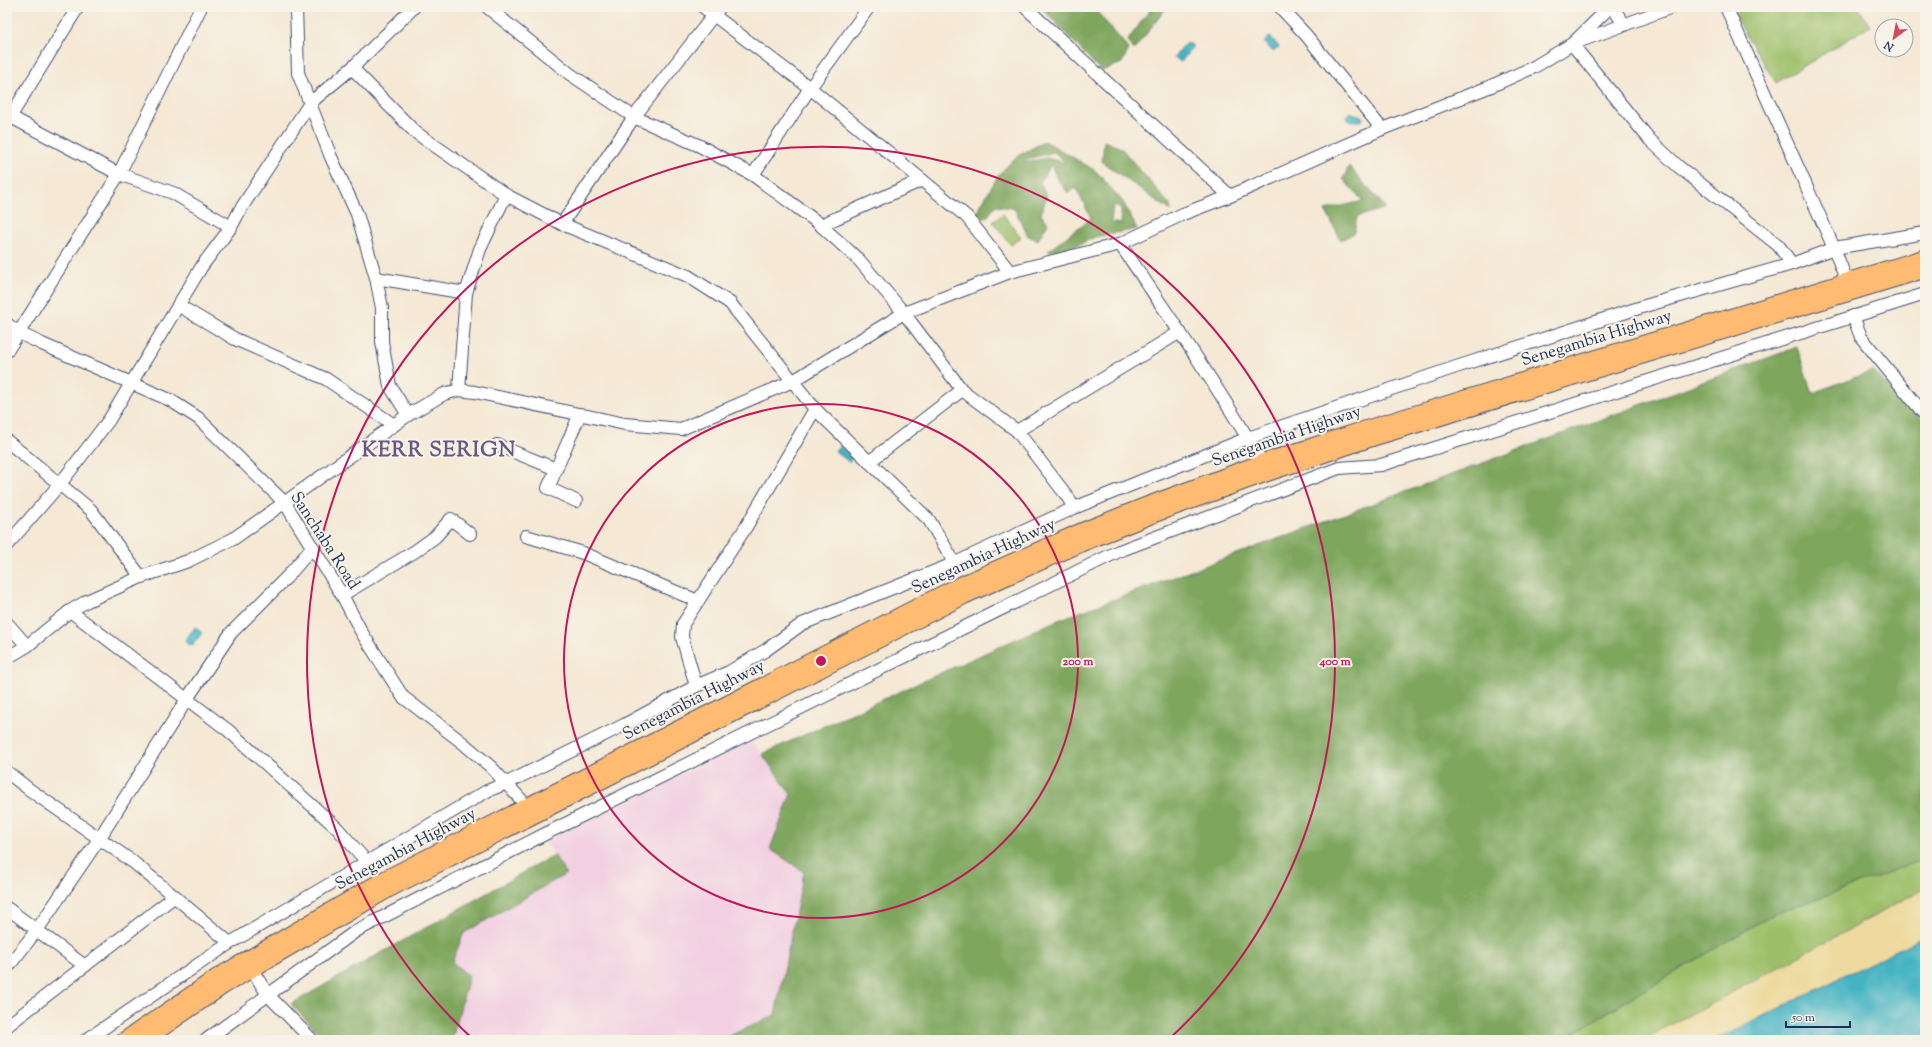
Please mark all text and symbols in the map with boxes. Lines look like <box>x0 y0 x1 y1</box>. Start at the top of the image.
north arrow <box>1874 18 1914 58</box>
text: N <box>1881 36 1898 55</box>
street label: Senegambia Highway <box>1518 304 1675 373</box>
street label: Senegambia Highway <box>1209 400 1365 474</box>
district label: KERR SERIGN <box>362 436 516 466</box>
street label: Sanchaba Road <box>284 488 365 595</box>
street label: Senegambia Highway <box>908 513 1060 601</box>
text: 200 m <box>1063 653 1093 671</box>
text: 400 m <box>1318 653 1351 671</box>
street label: Senegambia Highway <box>619 654 770 747</box>
centre of rings <box>814 654 828 668</box>
street label: Senegambia Highway <box>331 802 481 897</box>
scale bar <box>1786 1003 1850 1029</box>
text: 50 m <box>1791 1009 1815 1027</box>

